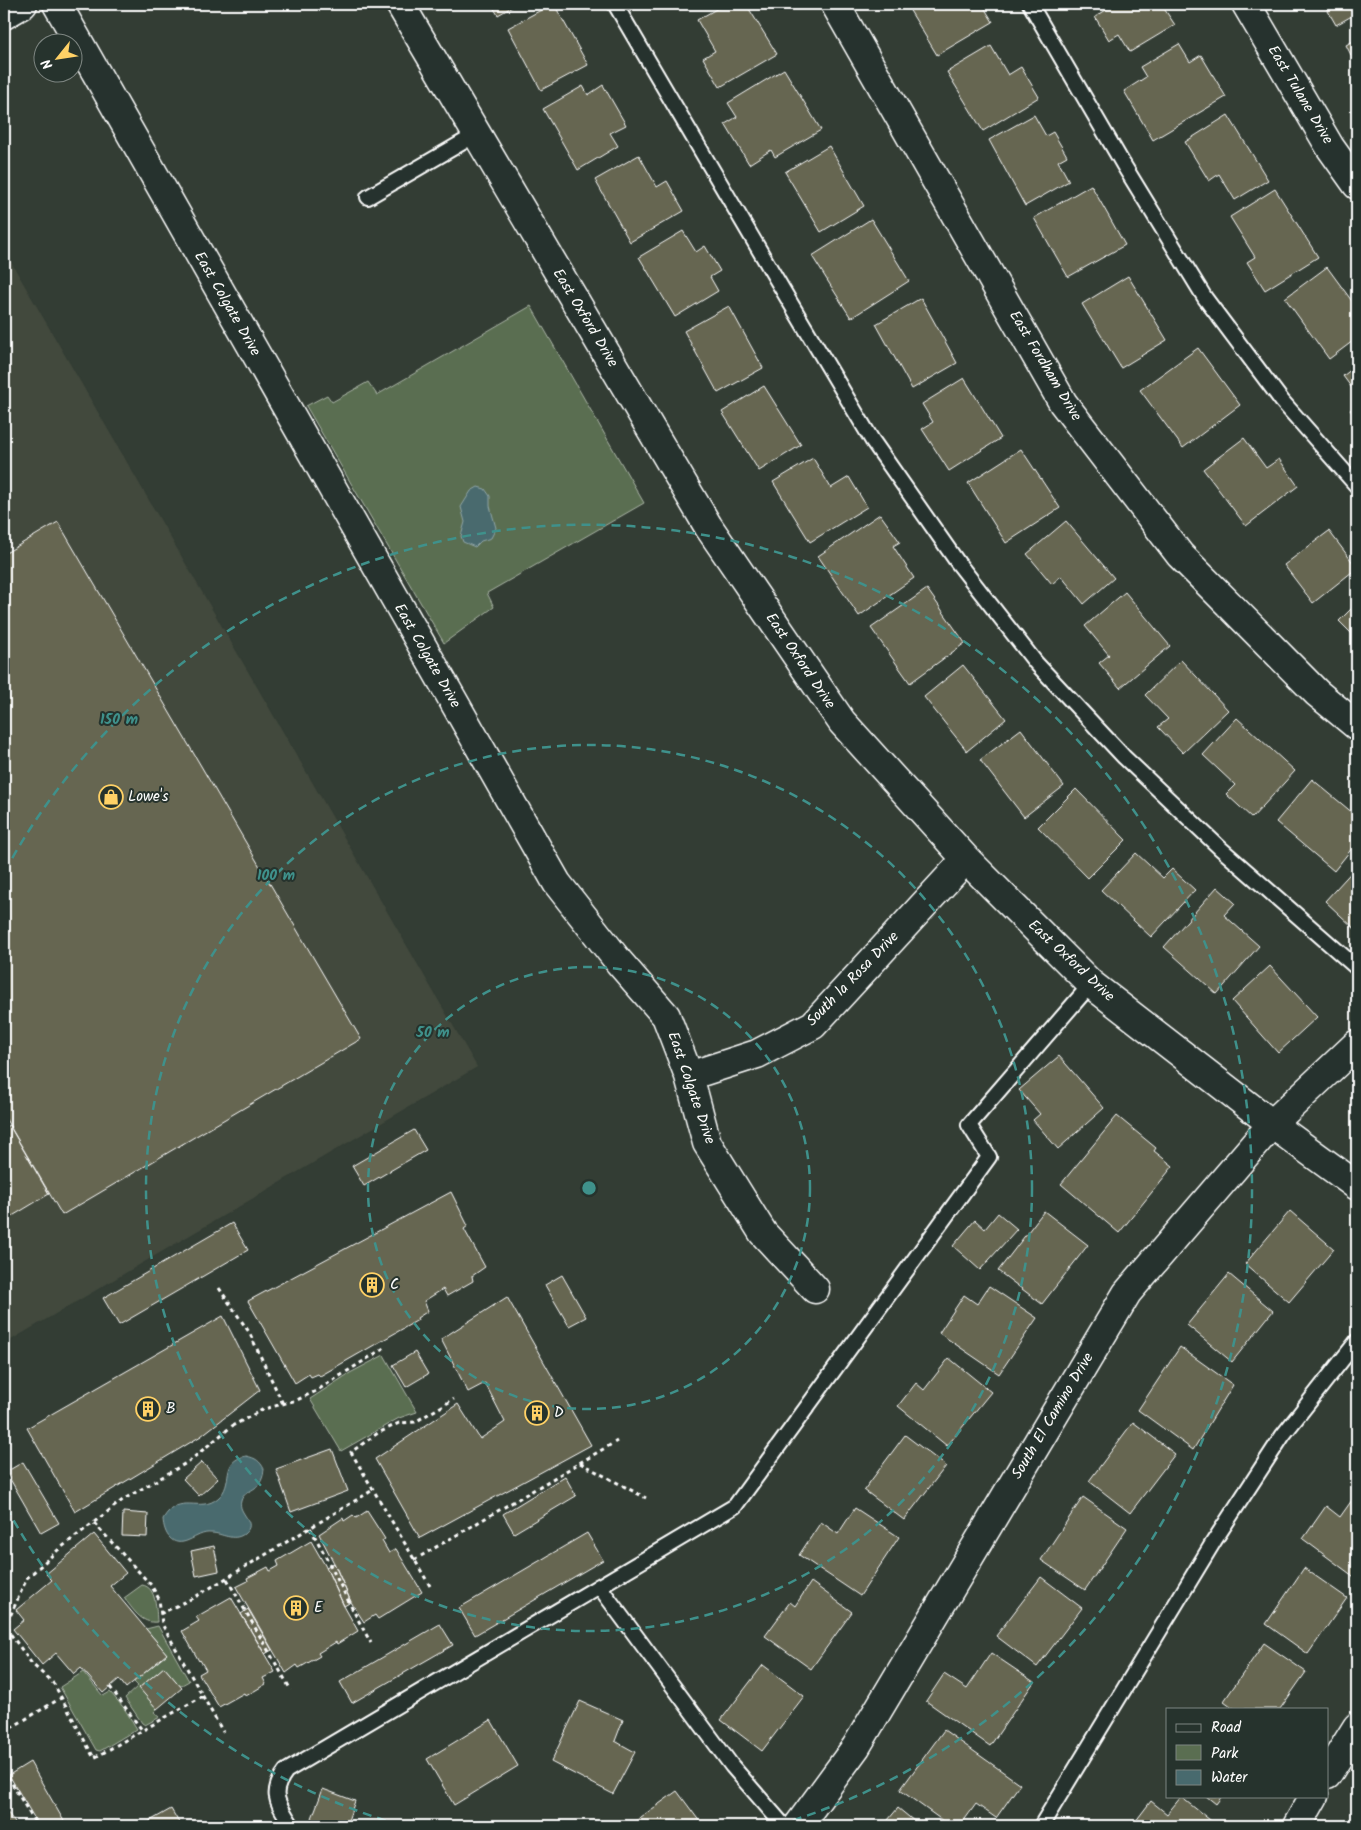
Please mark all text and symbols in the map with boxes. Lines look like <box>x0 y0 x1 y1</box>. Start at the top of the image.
north arrow <box>32 32 82 82</box>
street label: East Tulane Drive <box>1261 41 1339 149</box>
text: N <box>36 55 59 73</box>
street label: East Colgate Drive <box>187 247 267 361</box>
street label: East Oxford Drive <box>546 264 624 372</box>
street label: East Fordham Drive <box>1002 306 1088 426</box>
street label: East Colgate Drive <box>387 599 467 713</box>
street label: East Oxford Drive <box>759 608 841 714</box>
text: 150 m <box>100 708 138 732</box>
shop icon: Lowe's <box>98 784 124 810</box>
place label: Lowe's <box>128 785 169 809</box>
text: 100 m <box>257 864 295 888</box>
street label: East Oxford Drive <box>1022 914 1120 1008</box>
street label: South la Rosa Drive <box>801 926 905 1032</box>
text: 50 m <box>415 1021 450 1045</box>
street label: East Colgate Drive <box>661 1029 722 1148</box>
centre of rings <box>580 1179 598 1197</box>
building icon: C <box>359 1272 385 1298</box>
place label: C <box>390 1273 399 1297</box>
street label: South El Camino Drive <box>1006 1348 1100 1484</box>
building icon: B <box>135 1396 161 1422</box>
place label: B <box>166 1397 176 1421</box>
building icon: D <box>524 1400 550 1426</box>
place label: D <box>554 1401 564 1425</box>
building icon: E <box>283 1595 309 1621</box>
place label: E <box>314 1596 324 1620</box>
legend <box>1166 1708 1328 1798</box>
text: Road <box>1211 1716 1242 1740</box>
text: Park <box>1211 1742 1239 1766</box>
text: Water <box>1211 1766 1248 1790</box>

